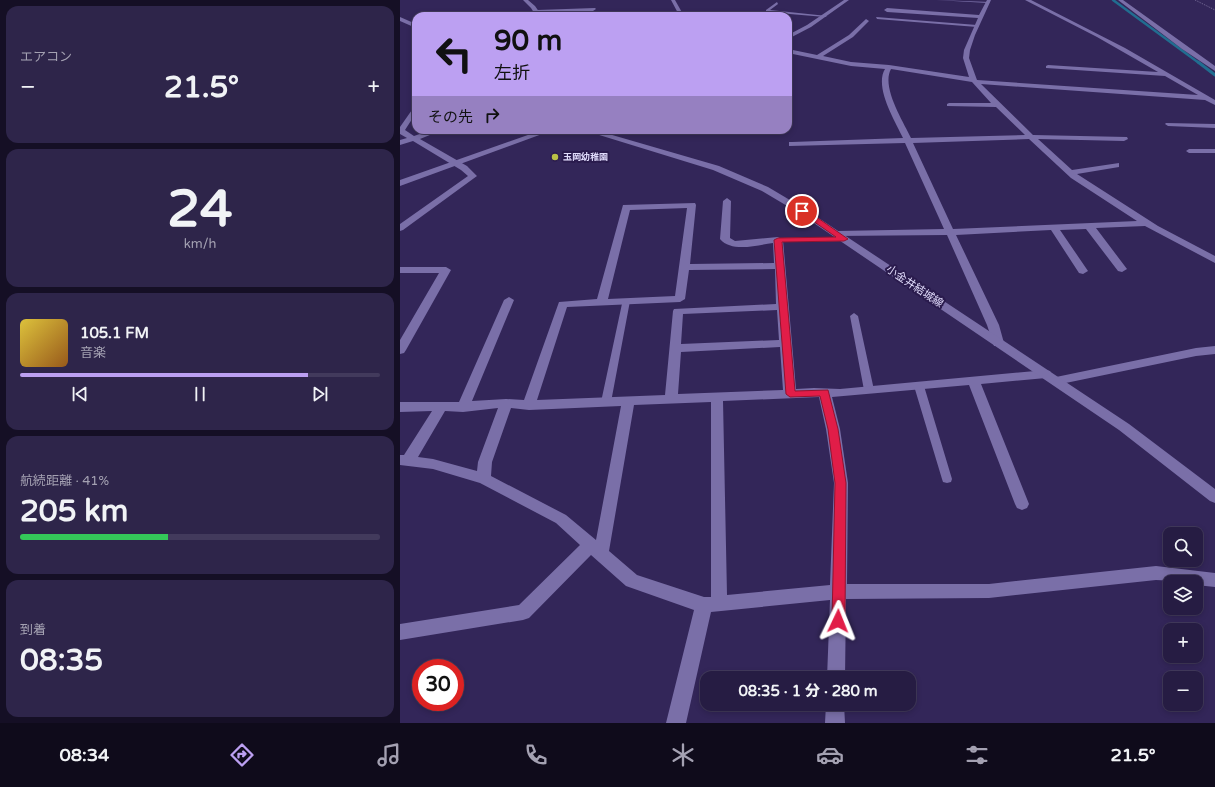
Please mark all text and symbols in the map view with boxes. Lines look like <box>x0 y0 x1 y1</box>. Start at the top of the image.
text: 90 m <box>494 24 562 58</box>
icon: left <box>428 28 480 80</box>
text: エアコン <box>20 49 72 65</box>
text: 左折 <box>494 62 530 84</box>
text: 21.5° <box>164 69 239 106</box>
text: − <box>20 74 36 100</box>
text: + <box>368 74 380 100</box>
icon: right <box>481 104 503 126</box>
text: その先 <box>428 108 473 126</box>
marker: 玉岡幼稚園 <box>550 152 560 162</box>
place label: 玉岡幼稚園 <box>563 152 608 163</box>
text: 24 <box>167 178 233 241</box>
pin <box>785 194 819 228</box>
icon: arrive <box>791 200 813 222</box>
text: km/h <box>184 236 216 252</box>
street label: 小金井結城線 <box>884 263 946 310</box>
text: 105.1 FM <box>80 324 149 342</box>
text: 音楽 <box>80 345 106 361</box>
icon: previous <box>69 383 91 405</box>
icon: pause <box>189 383 211 405</box>
icon: next <box>309 383 331 405</box>
text: 航続距離 · 41% <box>20 473 109 489</box>
text: 205 km <box>20 493 128 530</box>
map controls <box>1163 527 1203 711</box>
button: search <box>1163 527 1203 567</box>
button: layers <box>1163 575 1203 615</box>
position arrow <box>817 600 859 642</box>
text: 到着 <box>20 622 46 638</box>
button: + <box>1163 623 1203 663</box>
text: 08:35 <box>20 642 103 679</box>
speed limit sign: 30 <box>412 659 464 711</box>
button: − <box>1163 671 1203 711</box>
text: 08:35 · 1 分 · 280 m <box>738 682 878 700</box>
icon: directions <box>228 741 256 769</box>
icon: music <box>375 741 403 769</box>
icon: phone <box>522 741 550 769</box>
icon: climate <box>669 741 697 769</box>
icon: car <box>816 741 844 769</box>
icon: filters <box>963 741 991 769</box>
text: 08:34 <box>60 744 109 766</box>
text: 21.5° <box>1110 744 1155 766</box>

